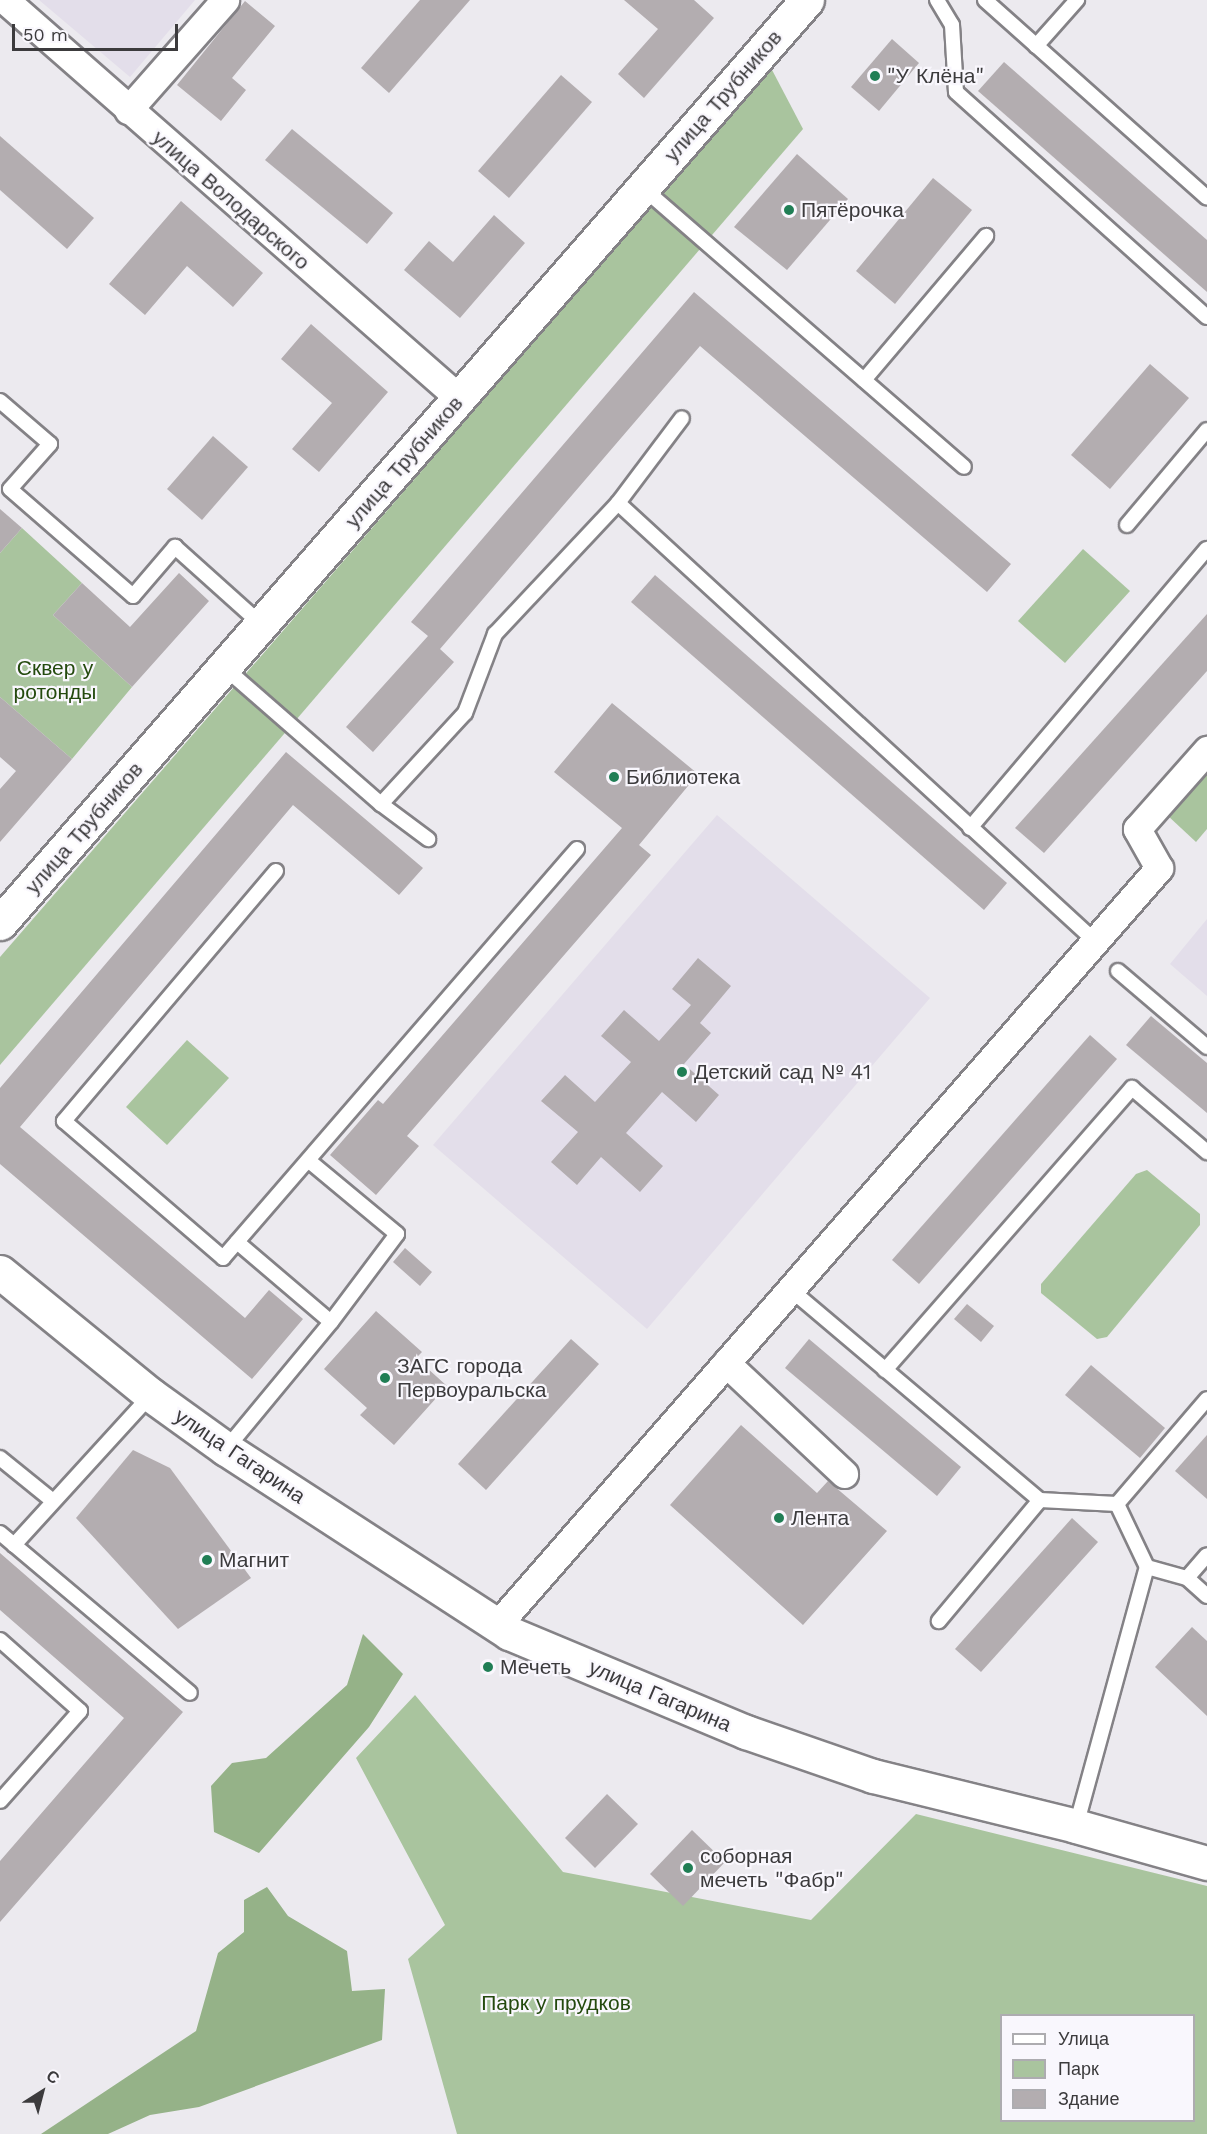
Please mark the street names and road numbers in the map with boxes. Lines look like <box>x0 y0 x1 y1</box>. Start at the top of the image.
street label: улица Трубников <box>659 25 787 167</box>
street label: улица Володарского <box>147 125 315 275</box>
street label: улица Трубников <box>340 391 468 533</box>
street label: улица Трубников <box>20 757 148 899</box>
street label: улица Гагарина <box>170 1403 310 1509</box>
street label: улица Гагарина <box>585 1655 735 1737</box>

